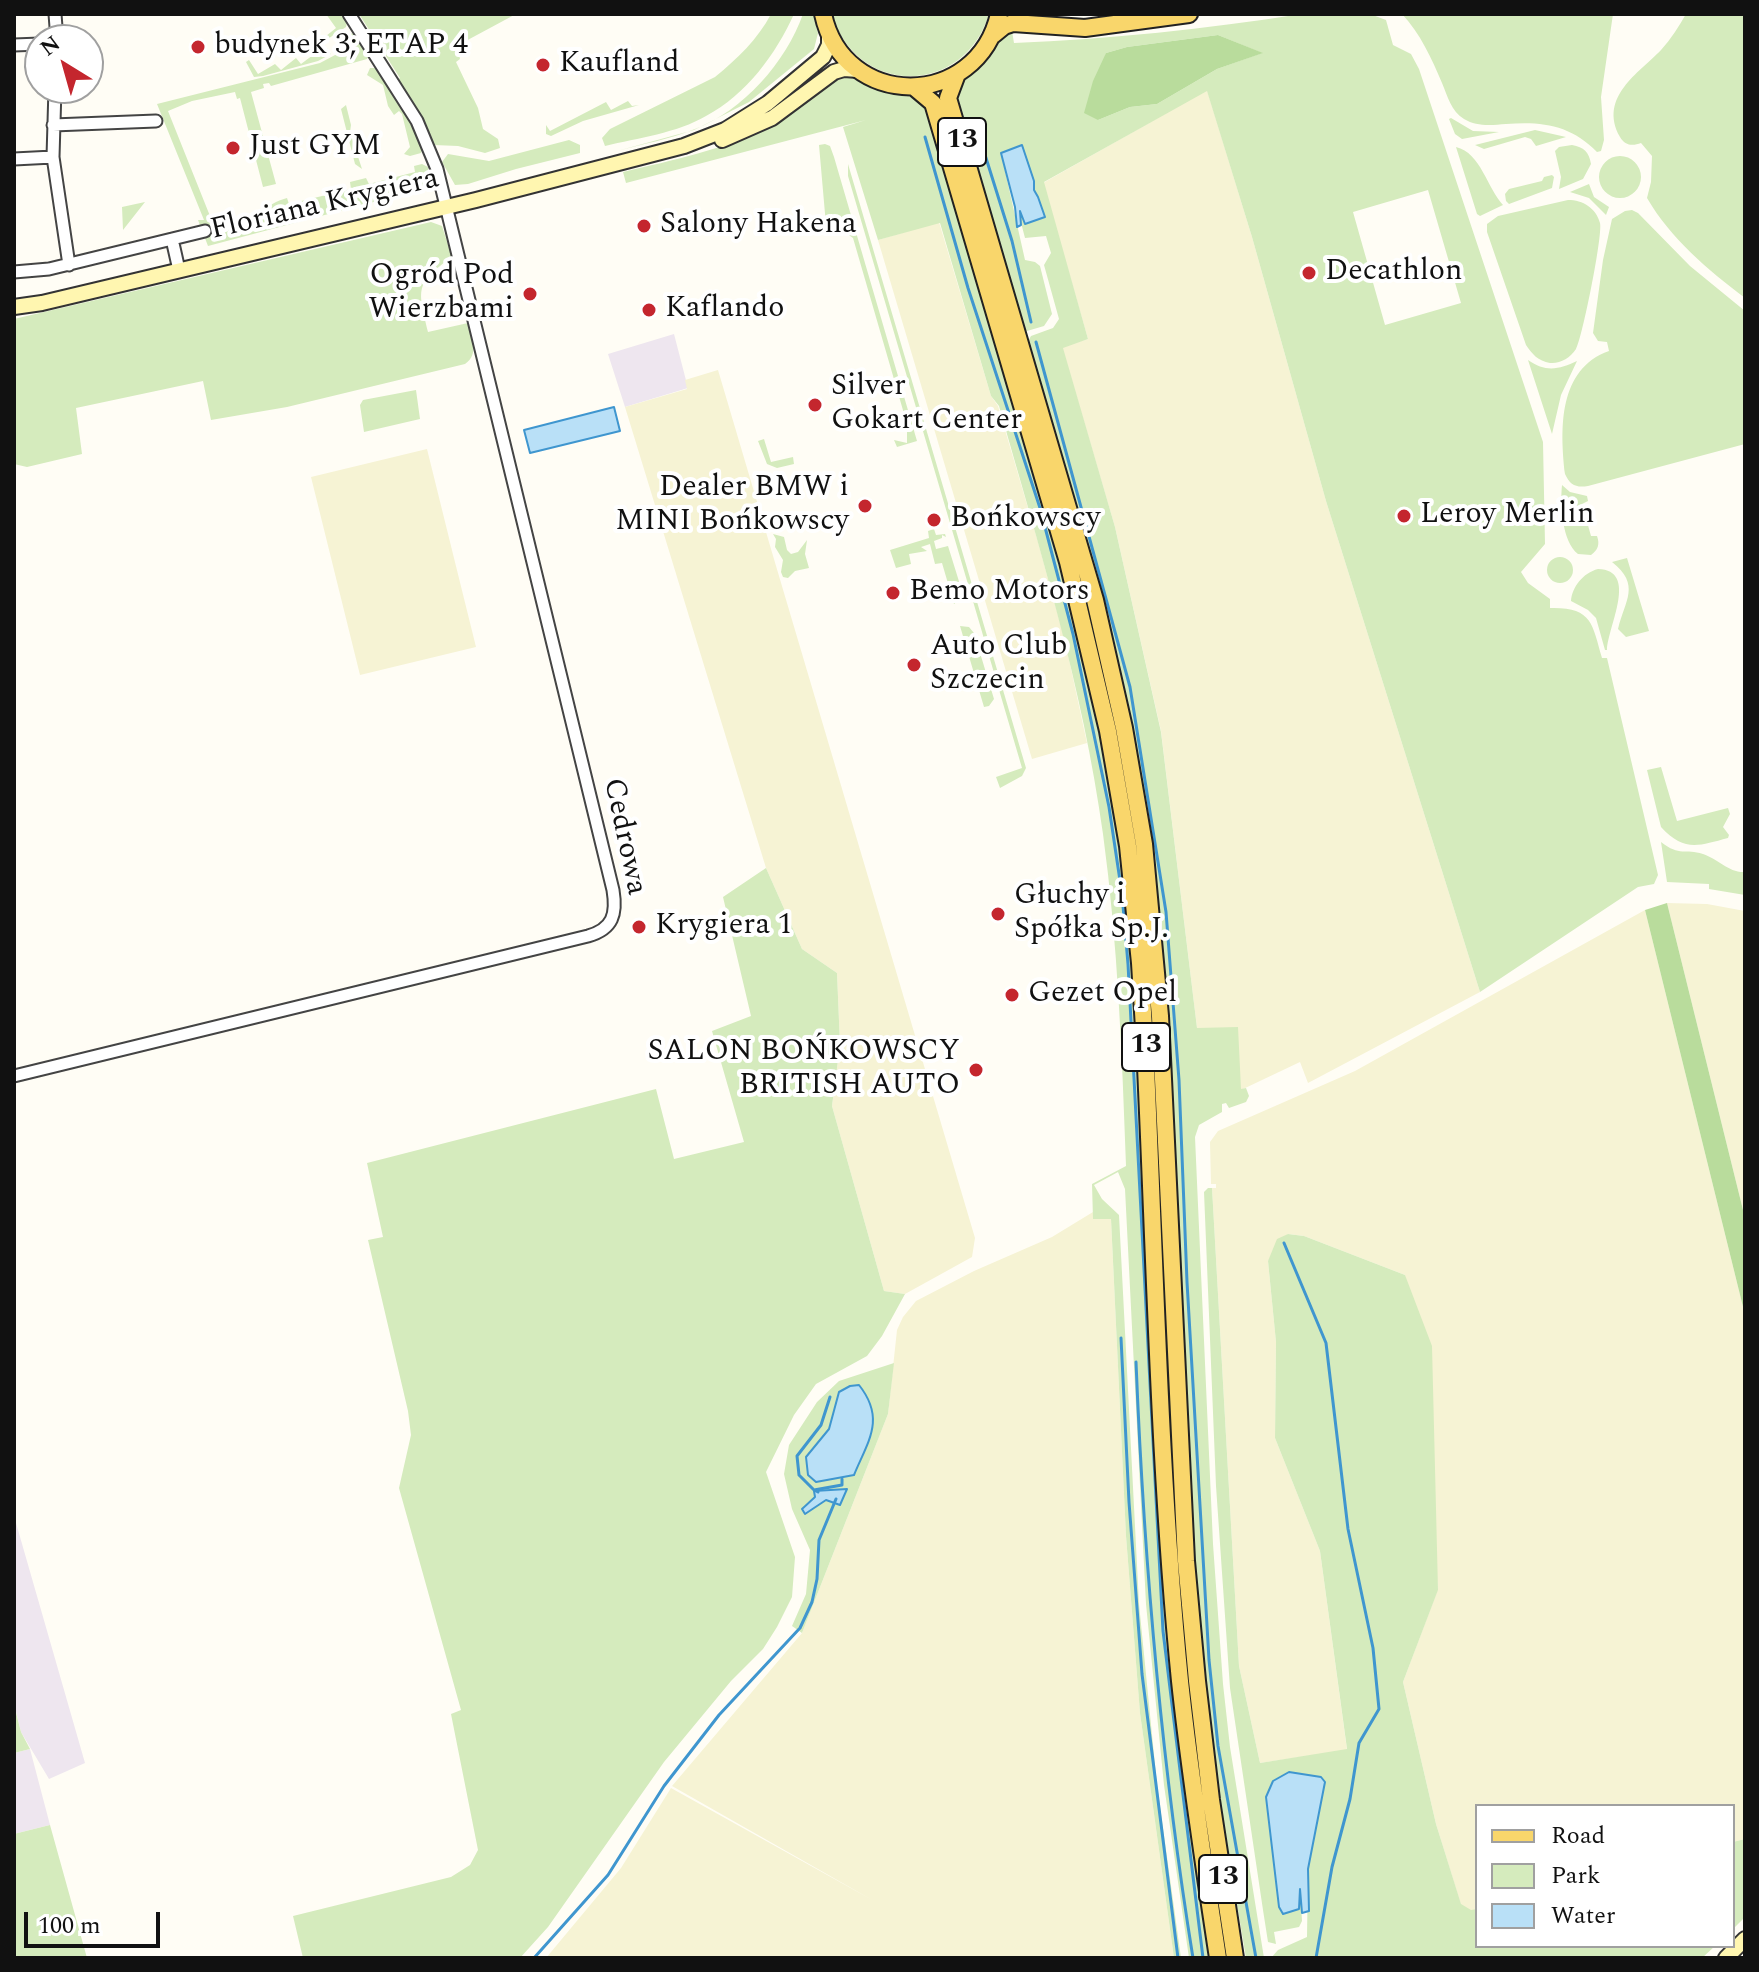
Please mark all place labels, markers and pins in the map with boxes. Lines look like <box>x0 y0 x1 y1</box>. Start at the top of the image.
place label: budynek 3; ETAP 4 <box>214 29 468 65</box>
marker: budynek 3; ETAP 4 <box>189 38 207 56</box>
place label: Kaufland <box>559 47 679 83</box>
marker: Kaufland <box>534 56 552 74</box>
place label: Just GYM <box>249 130 381 166</box>
marker: Just GYM <box>224 139 242 157</box>
place label: Salony Hakena <box>660 208 857 244</box>
marker: Salony Hakena <box>635 217 653 235</box>
place label: Decathlon <box>1325 255 1462 291</box>
place label: Ogród Pod Wierzbami <box>368 259 514 330</box>
marker: Decathlon <box>1300 264 1318 282</box>
marker: Ogród Pod Wierzbami <box>521 285 539 303</box>
place label: Kaflando <box>665 292 785 328</box>
marker: Kaflando <box>640 301 658 319</box>
place label: Silver Gokart Center <box>831 370 1022 440</box>
marker: Silver Gokart Center <box>806 396 824 414</box>
place label: Dealer BMW i MINI Bońkowscy <box>615 471 849 542</box>
marker: Dealer BMW i MINI Bońkowscy <box>856 497 874 515</box>
place label: Leroy Merlin <box>1420 498 1594 534</box>
place label: Bońkowscy <box>950 502 1100 538</box>
marker: Leroy Merlin <box>1395 507 1413 525</box>
marker: Bońkowscy <box>925 511 943 529</box>
place label: Bemo Motors <box>909 575 1090 611</box>
marker: Bemo Motors <box>884 584 902 602</box>
place label: Auto Club Szczecin <box>930 630 1067 700</box>
marker: Auto Club Szczecin <box>905 656 923 674</box>
place label: Głuchy i Spółka Sp.J. <box>1014 879 1169 950</box>
marker: Głuchy i Spółka Sp.J. <box>989 905 1007 923</box>
place label: Krygiera 1 <box>655 909 793 945</box>
marker: Krygiera 1 <box>630 918 648 936</box>
place label: Gezet Opel <box>1028 977 1177 1013</box>
marker: Gezet Opel <box>1003 986 1021 1004</box>
place label: SALON BOŃKOWSCY BRITISH AUTO <box>648 1035 960 1106</box>
marker: SALON BOŃKOWSCY BRITISH AUTO <box>967 1061 985 1079</box>

